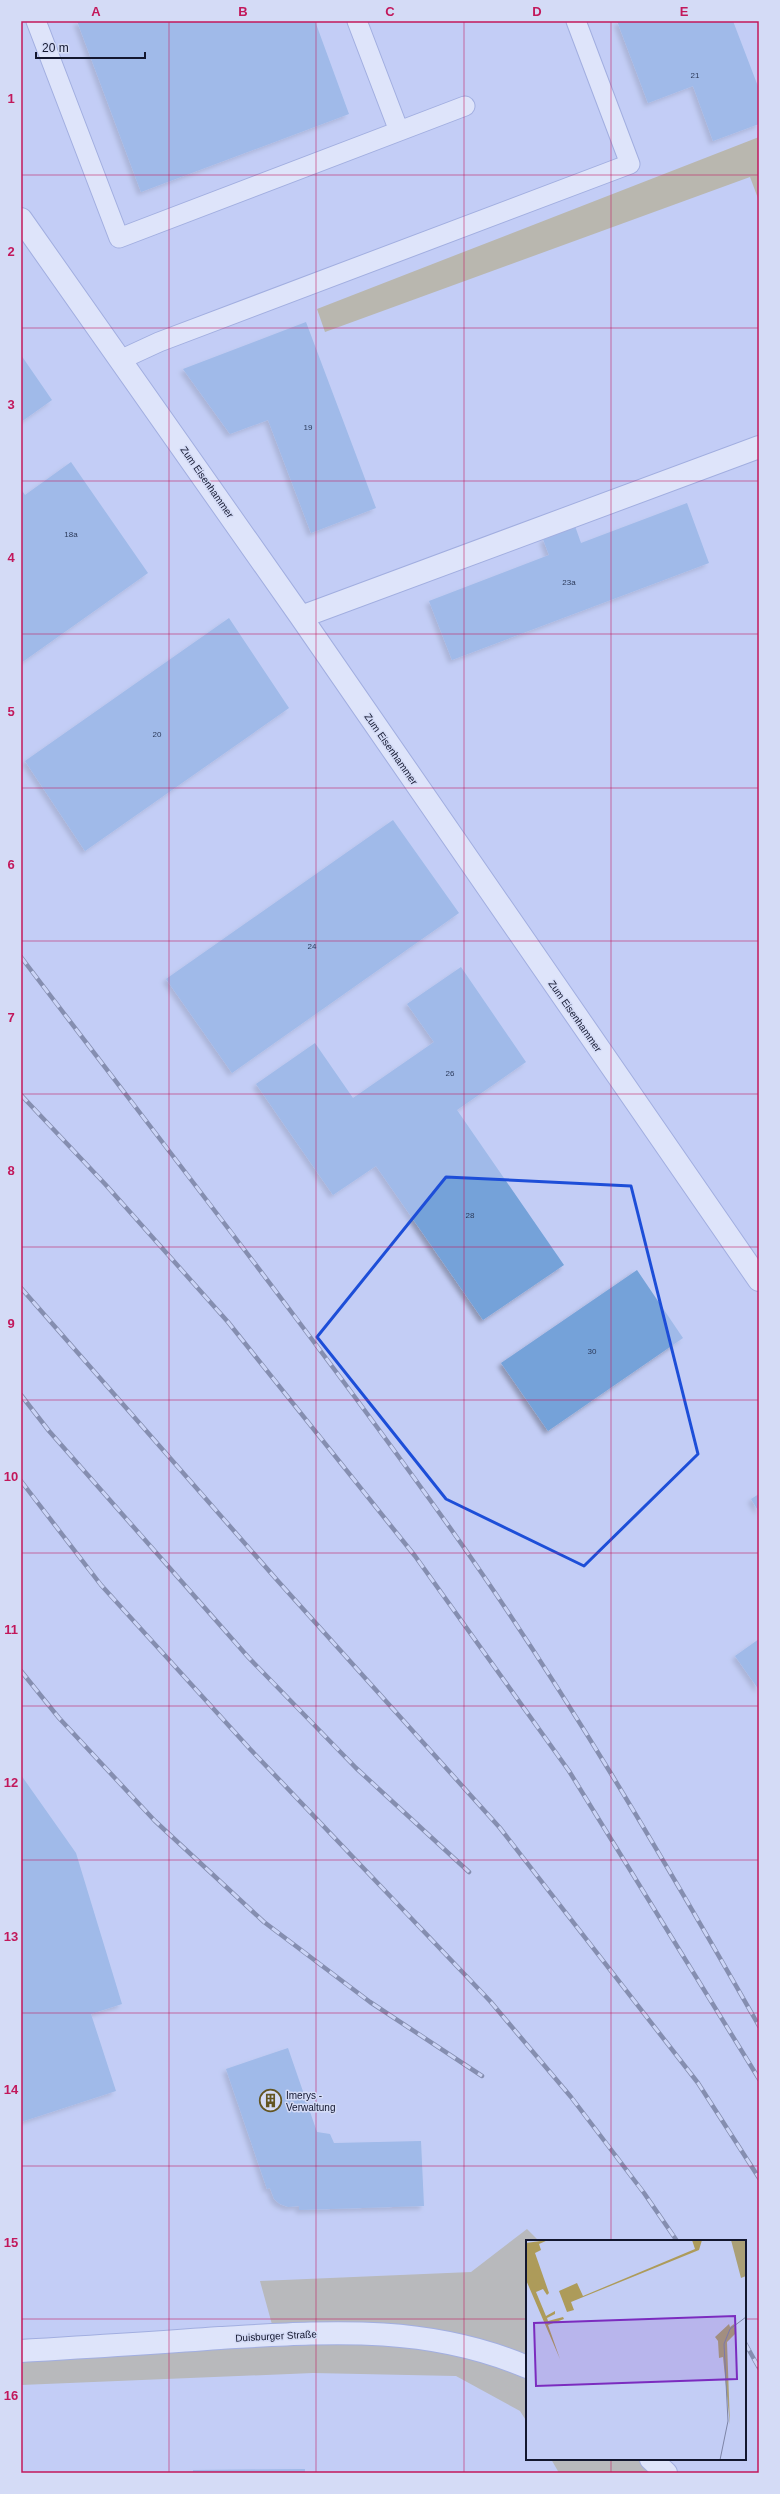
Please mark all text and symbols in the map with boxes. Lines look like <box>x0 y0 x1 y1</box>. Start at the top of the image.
text: A <box>91 4 101 19</box>
text: B <box>238 4 248 19</box>
text: C <box>385 4 395 19</box>
text: D <box>532 4 542 19</box>
text: E <box>680 4 689 19</box>
scale bar <box>36 34 145 60</box>
text: 20 m <box>42 41 69 55</box>
house number: 21 <box>691 71 700 80</box>
text: 1 <box>7 91 15 106</box>
text: 2 <box>7 244 15 259</box>
text: 3 <box>7 397 15 412</box>
house number: 19 <box>304 423 313 432</box>
street label: Zum Eisenhammer <box>178 444 236 520</box>
house number: 18a <box>64 530 78 539</box>
text: 4 <box>7 550 15 565</box>
house number: 23a <box>562 578 576 587</box>
text: 5 <box>7 704 15 719</box>
street label: Zum Eisenhammer <box>362 711 420 787</box>
house number: 20 <box>153 730 162 739</box>
text: 6 <box>7 857 15 872</box>
house number: 24 <box>308 942 317 951</box>
street label: Zum Eisenhammer <box>546 978 604 1054</box>
text: 7 <box>7 1010 15 1025</box>
house number: 26 <box>446 1069 455 1078</box>
text: 8 <box>7 1163 15 1178</box>
house number: 28 <box>466 1211 475 1220</box>
text: 9 <box>7 1316 15 1331</box>
house number: 30 <box>588 1347 597 1356</box>
text: 10 <box>4 1469 18 1484</box>
text: 11 <box>4 1622 18 1637</box>
text: 12 <box>4 1775 18 1790</box>
text: 13 <box>4 1929 18 1944</box>
text: 14 <box>4 2082 19 2097</box>
building icon: Imerys - Verwaltung <box>258 2088 284 2114</box>
place label: Imerys - Verwaltung <box>286 2090 335 2113</box>
text: 15 <box>4 2235 18 2250</box>
inset map <box>526 2240 746 2460</box>
street label: Duisburger Straße <box>235 2328 318 2344</box>
text: 16 <box>4 2388 18 2403</box>

